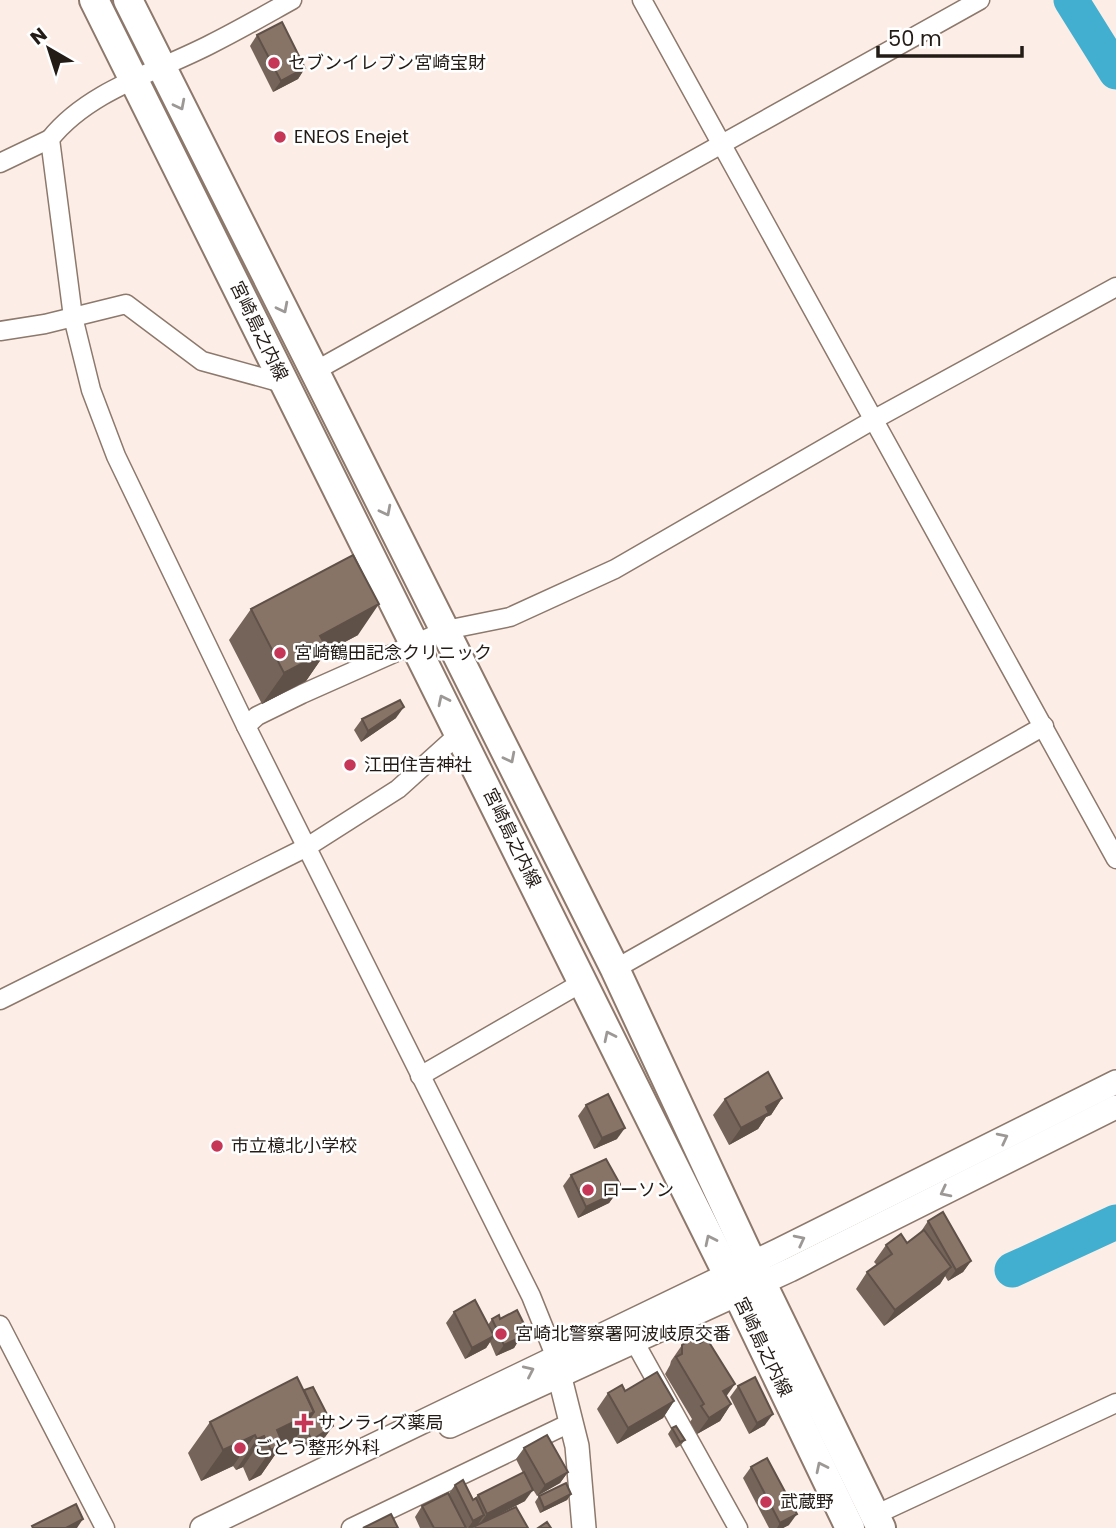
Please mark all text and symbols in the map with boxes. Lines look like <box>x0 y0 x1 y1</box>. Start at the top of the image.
north arrow <box>14 14 84 84</box>
scale bar <box>878 14 1021 58</box>
text: N <box>25 21 53 51</box>
text: 50 m <box>888 24 942 53</box>
place label: セブンイレブン宮崎宝財 <box>288 50 486 75</box>
marker: セブンイレブン宮崎宝財 <box>266 55 282 71</box>
one-way arrow <box>172 98 186 110</box>
place label: ENEOS Enejet <box>294 124 409 149</box>
marker: ENEOS Enejet <box>272 129 288 145</box>
street label: 宮崎島之内線 <box>225 277 294 385</box>
one-way arrow <box>274 301 288 313</box>
one-way arrow <box>377 504 391 516</box>
place label: 宮崎鶴田記念クリニック <box>294 640 492 665</box>
marker: 宮崎鶴田記念クリニック <box>272 645 288 661</box>
one-way arrow <box>438 695 452 707</box>
one-way arrow <box>501 751 515 763</box>
place label: 江田住吉神社 <box>364 752 472 777</box>
marker: 江田住吉神社 <box>342 757 358 773</box>
street label: 宮崎島之内線 <box>478 784 547 892</box>
one-way arrow <box>604 1031 618 1043</box>
place label: 市立檍北小学校 <box>231 1133 357 1158</box>
one-way arrow <box>996 1133 1008 1147</box>
marker: 市立檍北小学校 <box>209 1138 225 1154</box>
place label: ローソン <box>602 1177 674 1202</box>
marker: ローソン <box>580 1182 596 1198</box>
one-way arrow <box>940 1184 953 1198</box>
one-way arrow <box>705 1235 719 1247</box>
one-way arrow <box>792 1235 805 1249</box>
street label: 宮崎島之内線 <box>729 1293 798 1401</box>
place label: 宮崎北警察署阿波岐原交番 <box>515 1321 731 1346</box>
marker: 宮崎北警察署阿波岐原交番 <box>493 1326 509 1342</box>
one-way arrow <box>522 1366 534 1380</box>
place label: サンライズ薬局 <box>318 1410 443 1435</box>
marker: サンライズ薬局 <box>296 1415 312 1431</box>
place label: ごとう整形外科 <box>254 1435 380 1460</box>
marker: ごとう整形外科 <box>232 1440 248 1456</box>
one-way arrow <box>815 1461 829 1474</box>
place label: 武蔵野 <box>780 1489 834 1514</box>
marker: 武蔵野 <box>758 1494 774 1510</box>

